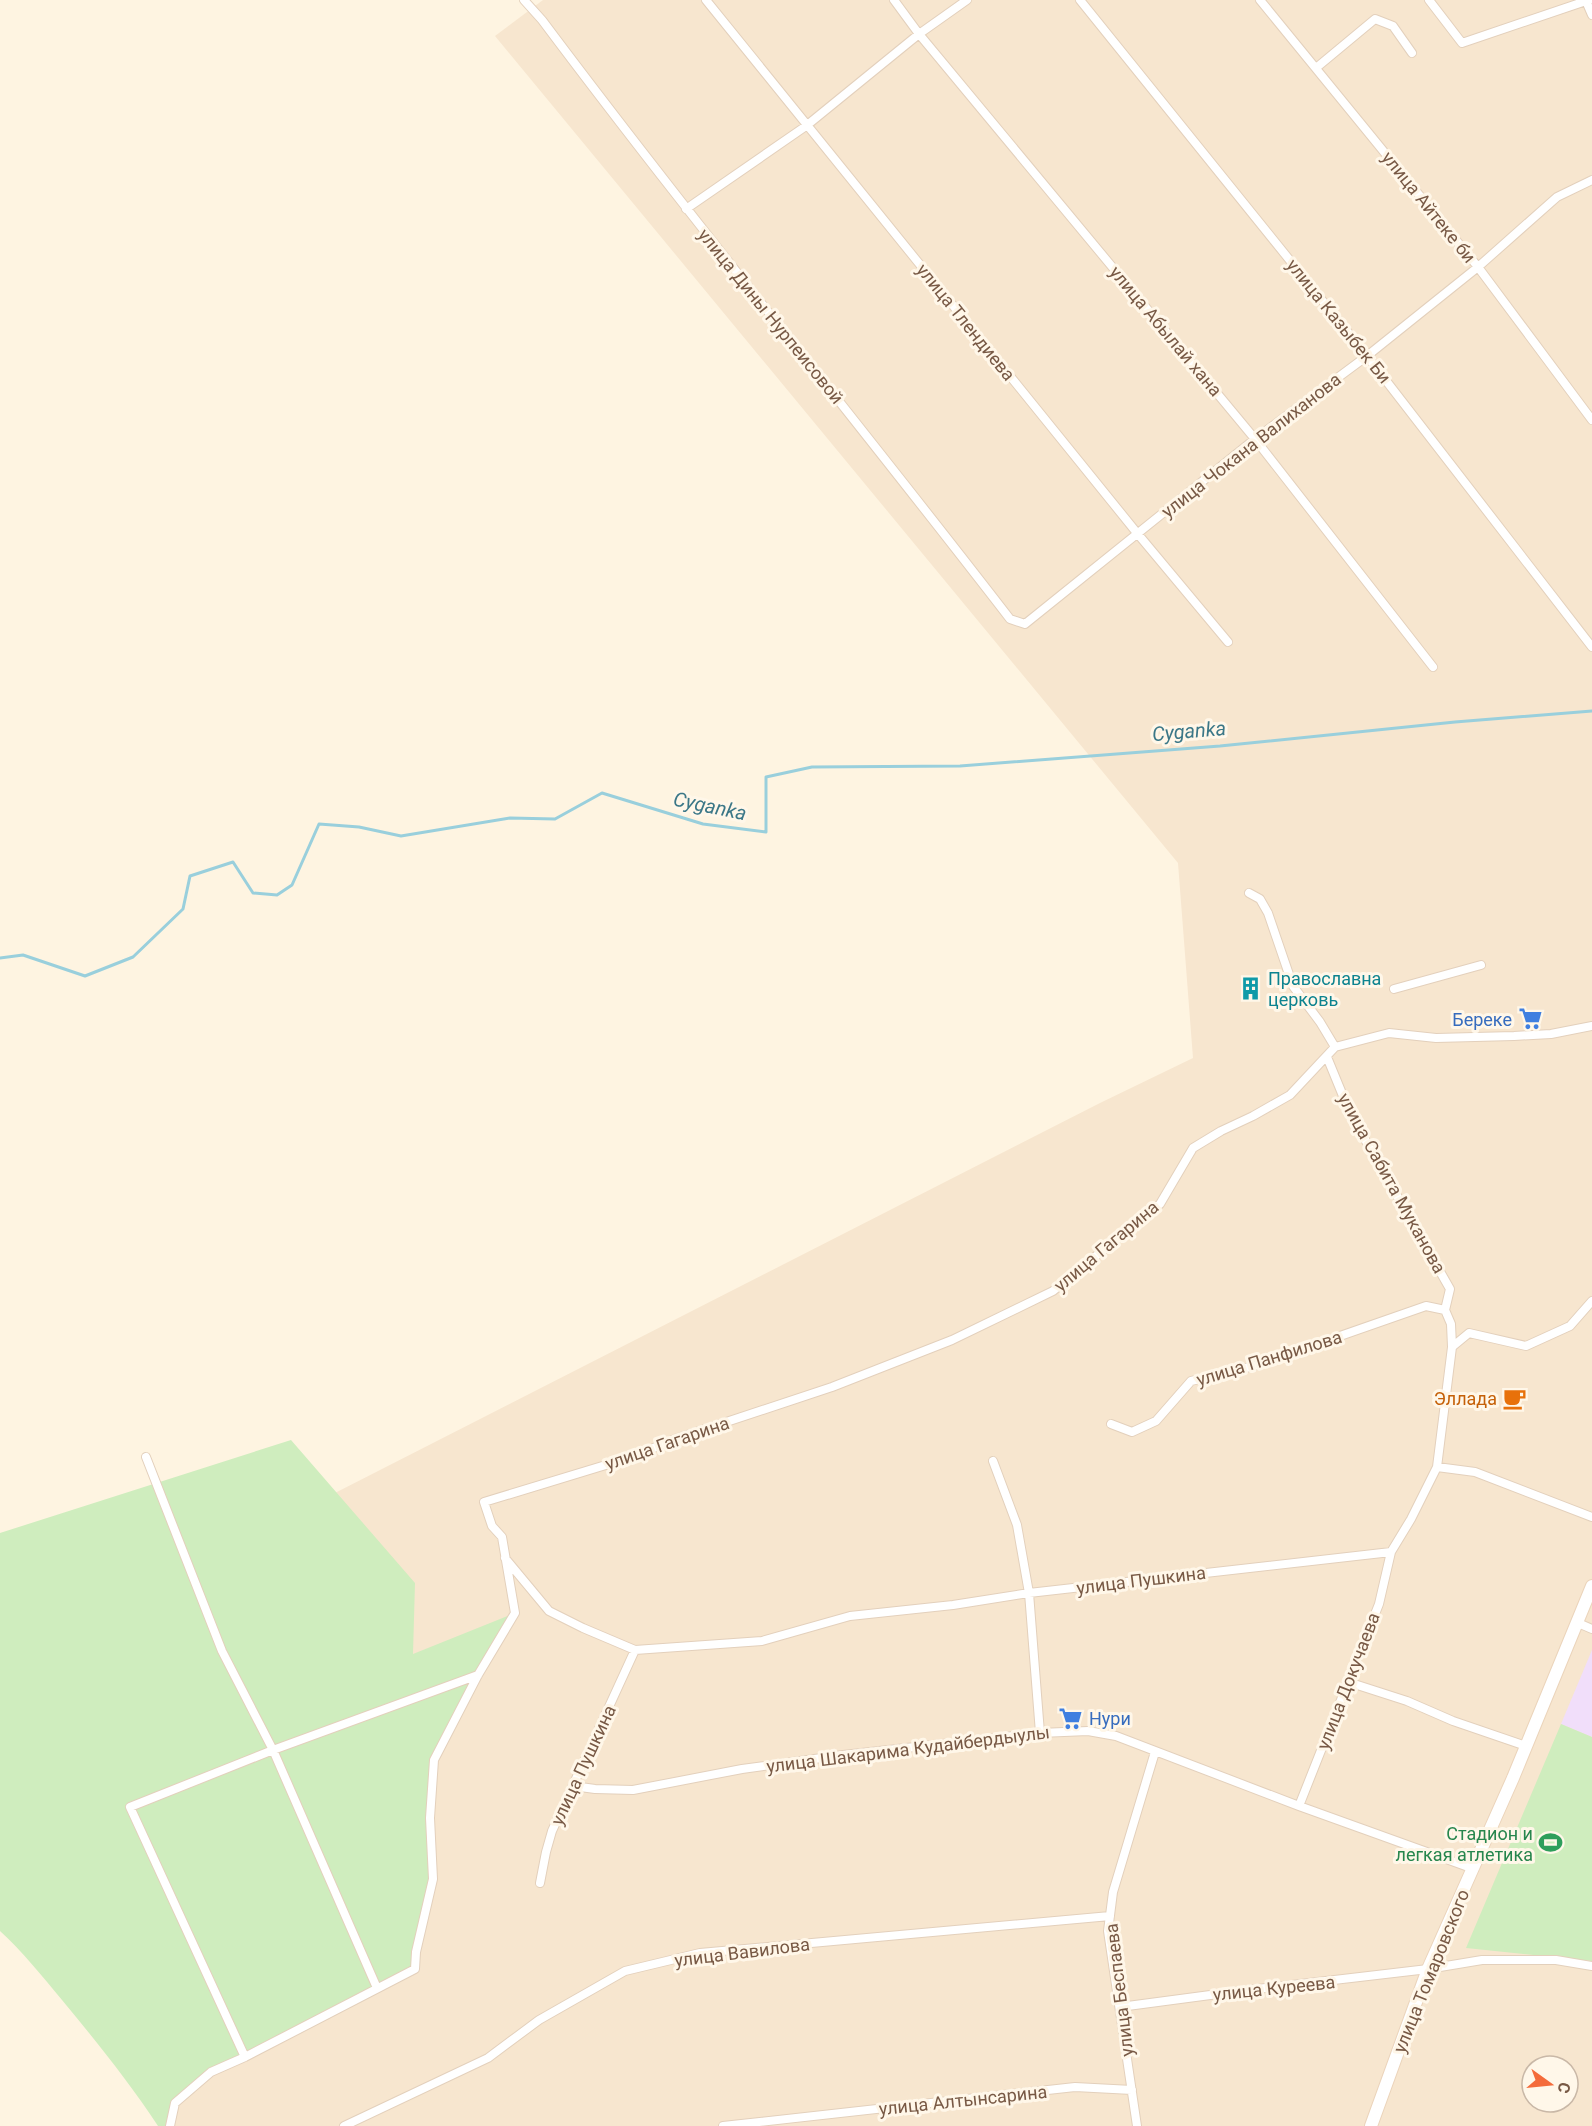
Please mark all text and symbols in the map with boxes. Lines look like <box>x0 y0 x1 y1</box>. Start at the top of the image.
street label: улица Айтеке би <box>1378 147 1480 267</box>
street label: улица Дины Нурпеисовой <box>694 224 848 408</box>
street label: улица Казыбек Би <box>1282 255 1396 387</box>
street label: улица Тлендиева <box>912 259 1020 385</box>
street label: улица Абылай хана <box>1105 262 1227 400</box>
street label: улица Чокана Валиханова <box>1157 368 1345 522</box>
water label: Cyganka <box>1151 716 1227 746</box>
water label: Cyganka <box>671 787 749 825</box>
place label: Православна церковь <box>1268 968 1381 1010</box>
building icon: Православна церковь <box>1237 975 1263 1001</box>
supermarket icon: Береке <box>1517 1006 1543 1032</box>
place label: Береке <box>1452 1009 1512 1030</box>
street label: улица Сабита Муканова <box>1334 1089 1450 1277</box>
street label: улица Гагарина <box>1050 1196 1162 1296</box>
street label: улица Панфилова <box>1194 1326 1344 1390</box>
cafe icon: Эллада <box>1502 1385 1528 1411</box>
place label: Эллада <box>1434 1388 1497 1409</box>
street label: улица Гагарина <box>602 1412 732 1474</box>
street label: улица Пушкина <box>1075 1562 1207 1598</box>
street label: улица Докучаева <box>1312 1609 1384 1753</box>
street label: улица Пушкина <box>546 1702 620 1828</box>
supermarket icon: Нури <box>1058 1705 1084 1731</box>
place label: Нури <box>1089 1708 1131 1729</box>
street label: улица Шакарима Кудайбердыулы <box>765 1721 1051 1777</box>
place label: Стадион и легкая атлетика <box>1396 1823 1533 1865</box>
sports icon: Стадион и легкая атлетика <box>1538 1830 1564 1856</box>
street label: улица Томаровского <box>1389 1886 1473 2056</box>
street label: улица Беспаева <box>1100 1922 1138 2058</box>
street label: улица Вавилова <box>673 1933 811 1971</box>
street label: улица Куреева <box>1212 1971 1336 2005</box>
north arrow <box>1520 2054 1580 2114</box>
text: С <box>1553 2080 1575 2095</box>
street label: улица Алтынсарина <box>878 2081 1048 2119</box>

